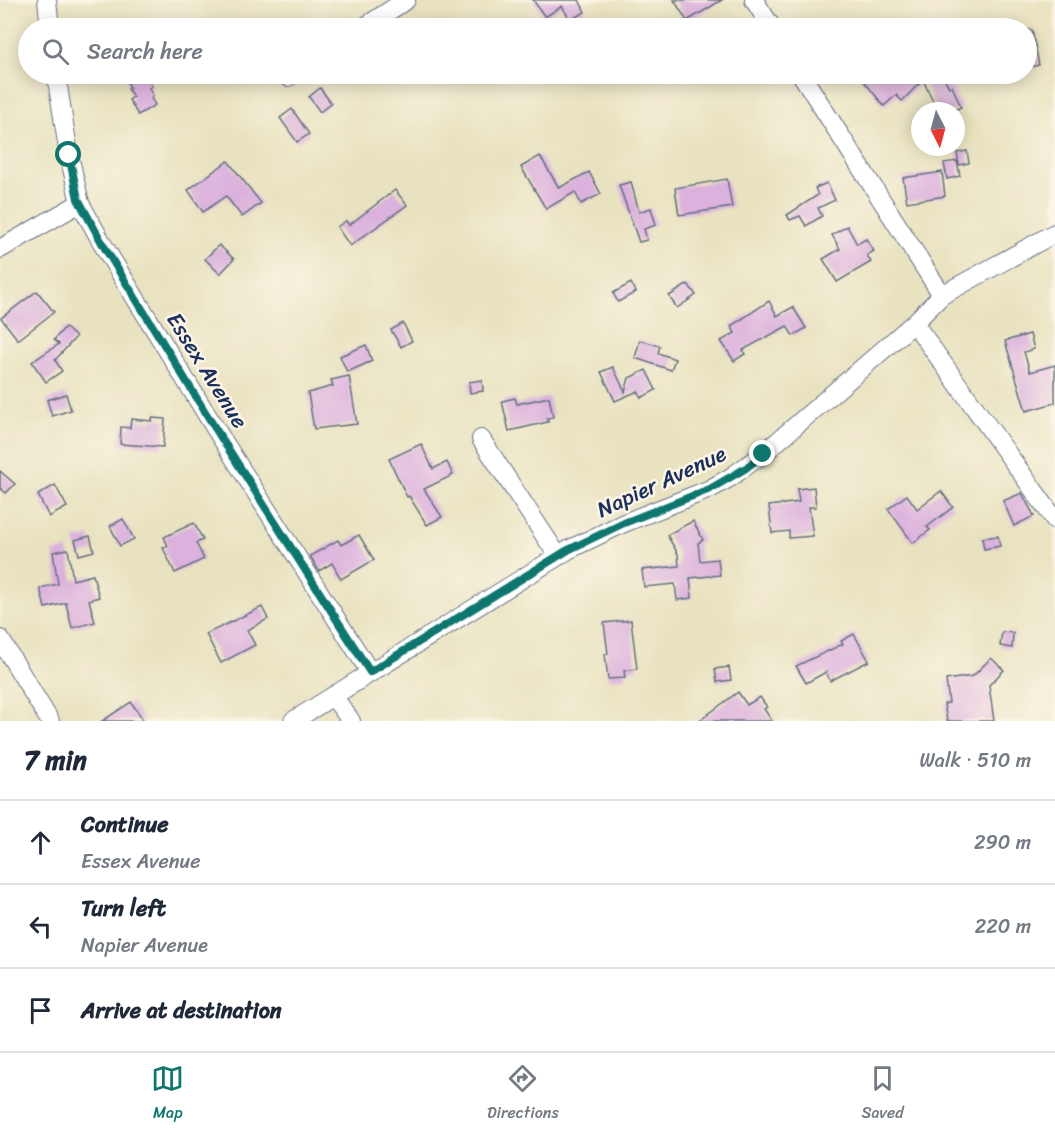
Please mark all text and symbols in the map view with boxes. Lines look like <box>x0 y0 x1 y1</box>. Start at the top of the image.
search box <box>18 18 1037 84</box>
text: Search here <box>87 32 203 71</box>
icon: search <box>39 35 72 68</box>
north arrow <box>911 102 965 156</box>
route start <box>55 141 81 167</box>
street label: Essex Avenue <box>156 304 259 436</box>
street label: Napier Avenue <box>590 434 733 529</box>
route end <box>749 440 775 466</box>
text: 7 min <box>24 737 87 783</box>
text: Walk · 510 m <box>919 743 1031 778</box>
text: Continue <box>81 805 169 844</box>
text: 290 m <box>974 825 1031 860</box>
icon: ahead <box>24 826 57 859</box>
text: Essex Avenue <box>81 844 201 879</box>
text: Turn left <box>81 889 166 928</box>
text: 220 m <box>975 909 1031 944</box>
icon: left <box>24 910 57 943</box>
text: Napier Avenue <box>81 928 208 963</box>
text: Arrive at destination <box>81 991 282 1030</box>
icon: arrive <box>24 994 57 1027</box>
tab: Map <box>151 1062 184 1127</box>
tab: Directions <box>487 1062 559 1127</box>
tab: Saved <box>861 1062 904 1127</box>

